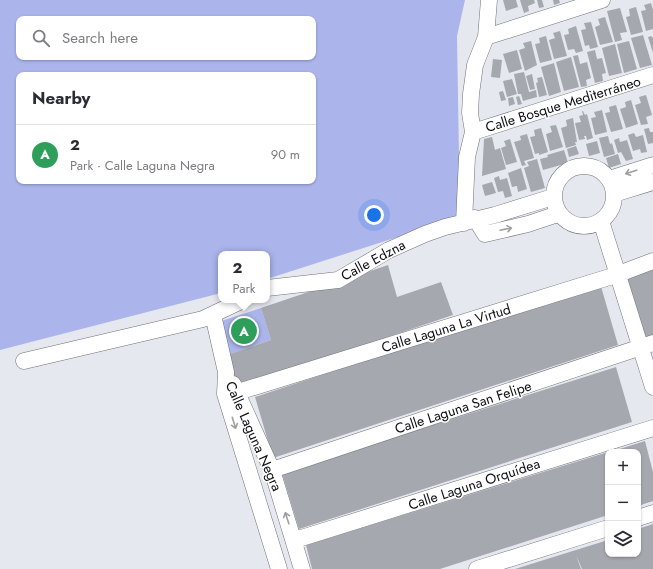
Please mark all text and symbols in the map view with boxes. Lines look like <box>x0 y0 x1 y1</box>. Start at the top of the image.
search box <box>16 16 316 60</box>
icon: search <box>30 27 52 49</box>
text: Search here <box>62 27 138 49</box>
street label: Calle Bosque Mediterráneo <box>483 71 643 137</box>
text: Nearby <box>32 86 90 110</box>
text: 2 <box>70 134 80 156</box>
text: A <box>40 145 50 164</box>
text: 90 m <box>271 145 300 164</box>
text: Park · Calle Laguna Negra <box>70 156 215 175</box>
one-way arrow <box>625 169 638 176</box>
your location <box>364 205 384 225</box>
one-way arrow <box>499 225 512 233</box>
street label: Calle Edzna <box>337 235 409 285</box>
popup <box>218 251 270 303</box>
text: 2 <box>232 257 242 279</box>
text: Park <box>232 279 256 298</box>
street label: Calle Laguna La Virtud <box>379 299 513 357</box>
pin: A <box>231 316 257 346</box>
street label: Calle Laguna San Felipe <box>392 375 534 439</box>
street label: Calle Laguna Negra <box>221 378 287 494</box>
one-way arrow <box>231 417 238 430</box>
map controls <box>605 449 641 557</box>
button: + <box>605 449 641 485</box>
street label: Calle Laguna Orquídea <box>406 453 542 515</box>
button: − <box>605 485 641 521</box>
one-way arrow <box>283 512 291 524</box>
button: layers <box>605 521 641 557</box>

